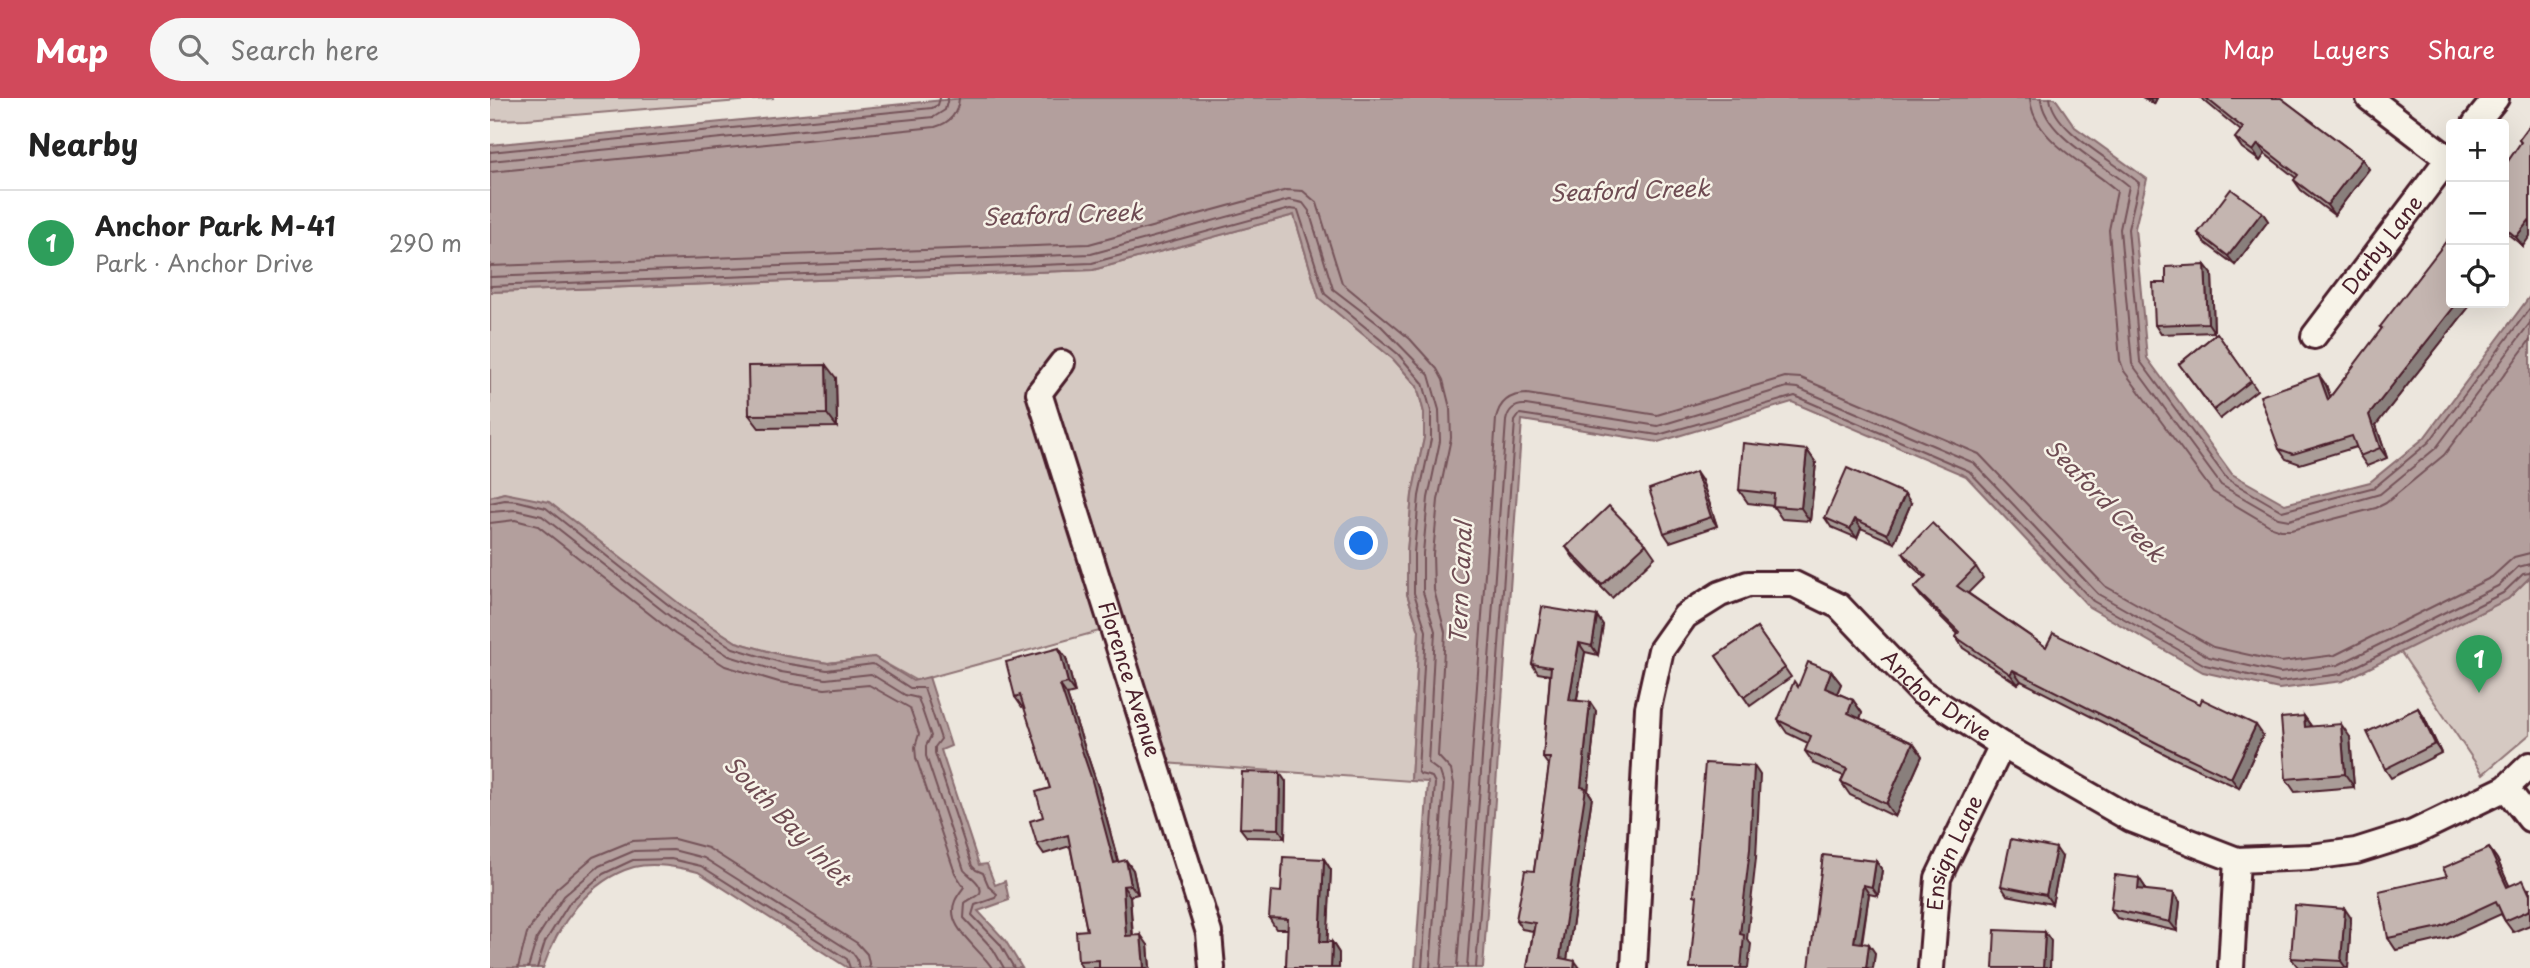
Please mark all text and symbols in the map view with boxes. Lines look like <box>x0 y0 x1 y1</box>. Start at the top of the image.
search box <box>150 18 640 81</box>
text: Map <box>35 24 108 74</box>
icon: search <box>174 30 212 68</box>
text: Search here <box>230 30 379 69</box>
text: Map <box>2223 31 2274 67</box>
text: Layers <box>2312 31 2389 67</box>
text: Share <box>2427 31 2495 67</box>
map controls <box>2446 119 2509 308</box>
button: + <box>2446 119 2509 182</box>
text: Nearby <box>28 121 138 166</box>
water label: Seaford Creek <box>1550 169 1711 210</box>
button: − <box>2446 182 2509 245</box>
street label: Darby Lane <box>2333 187 2429 300</box>
water label: Seaford Creek <box>983 193 1144 234</box>
text: Anchor Park M-41 <box>95 206 336 245</box>
text: 1 <box>46 225 57 260</box>
text: 290 m <box>389 225 462 260</box>
text: Park · Anchor Drive <box>95 245 314 280</box>
button: locate <box>2446 245 2509 308</box>
water label: Seaford Creek <box>2038 430 2175 570</box>
water label: Tern Canal <box>1439 517 1480 645</box>
your location <box>1344 526 1378 560</box>
street label: Florence Avenue <box>1092 597 1171 761</box>
pin: 1 <box>2456 635 2502 693</box>
street label: Anchor Drive <box>1875 642 1999 748</box>
water label: South Bay Inlet <box>717 747 861 895</box>
street label: Ensign Lane <box>1918 789 1990 912</box>

